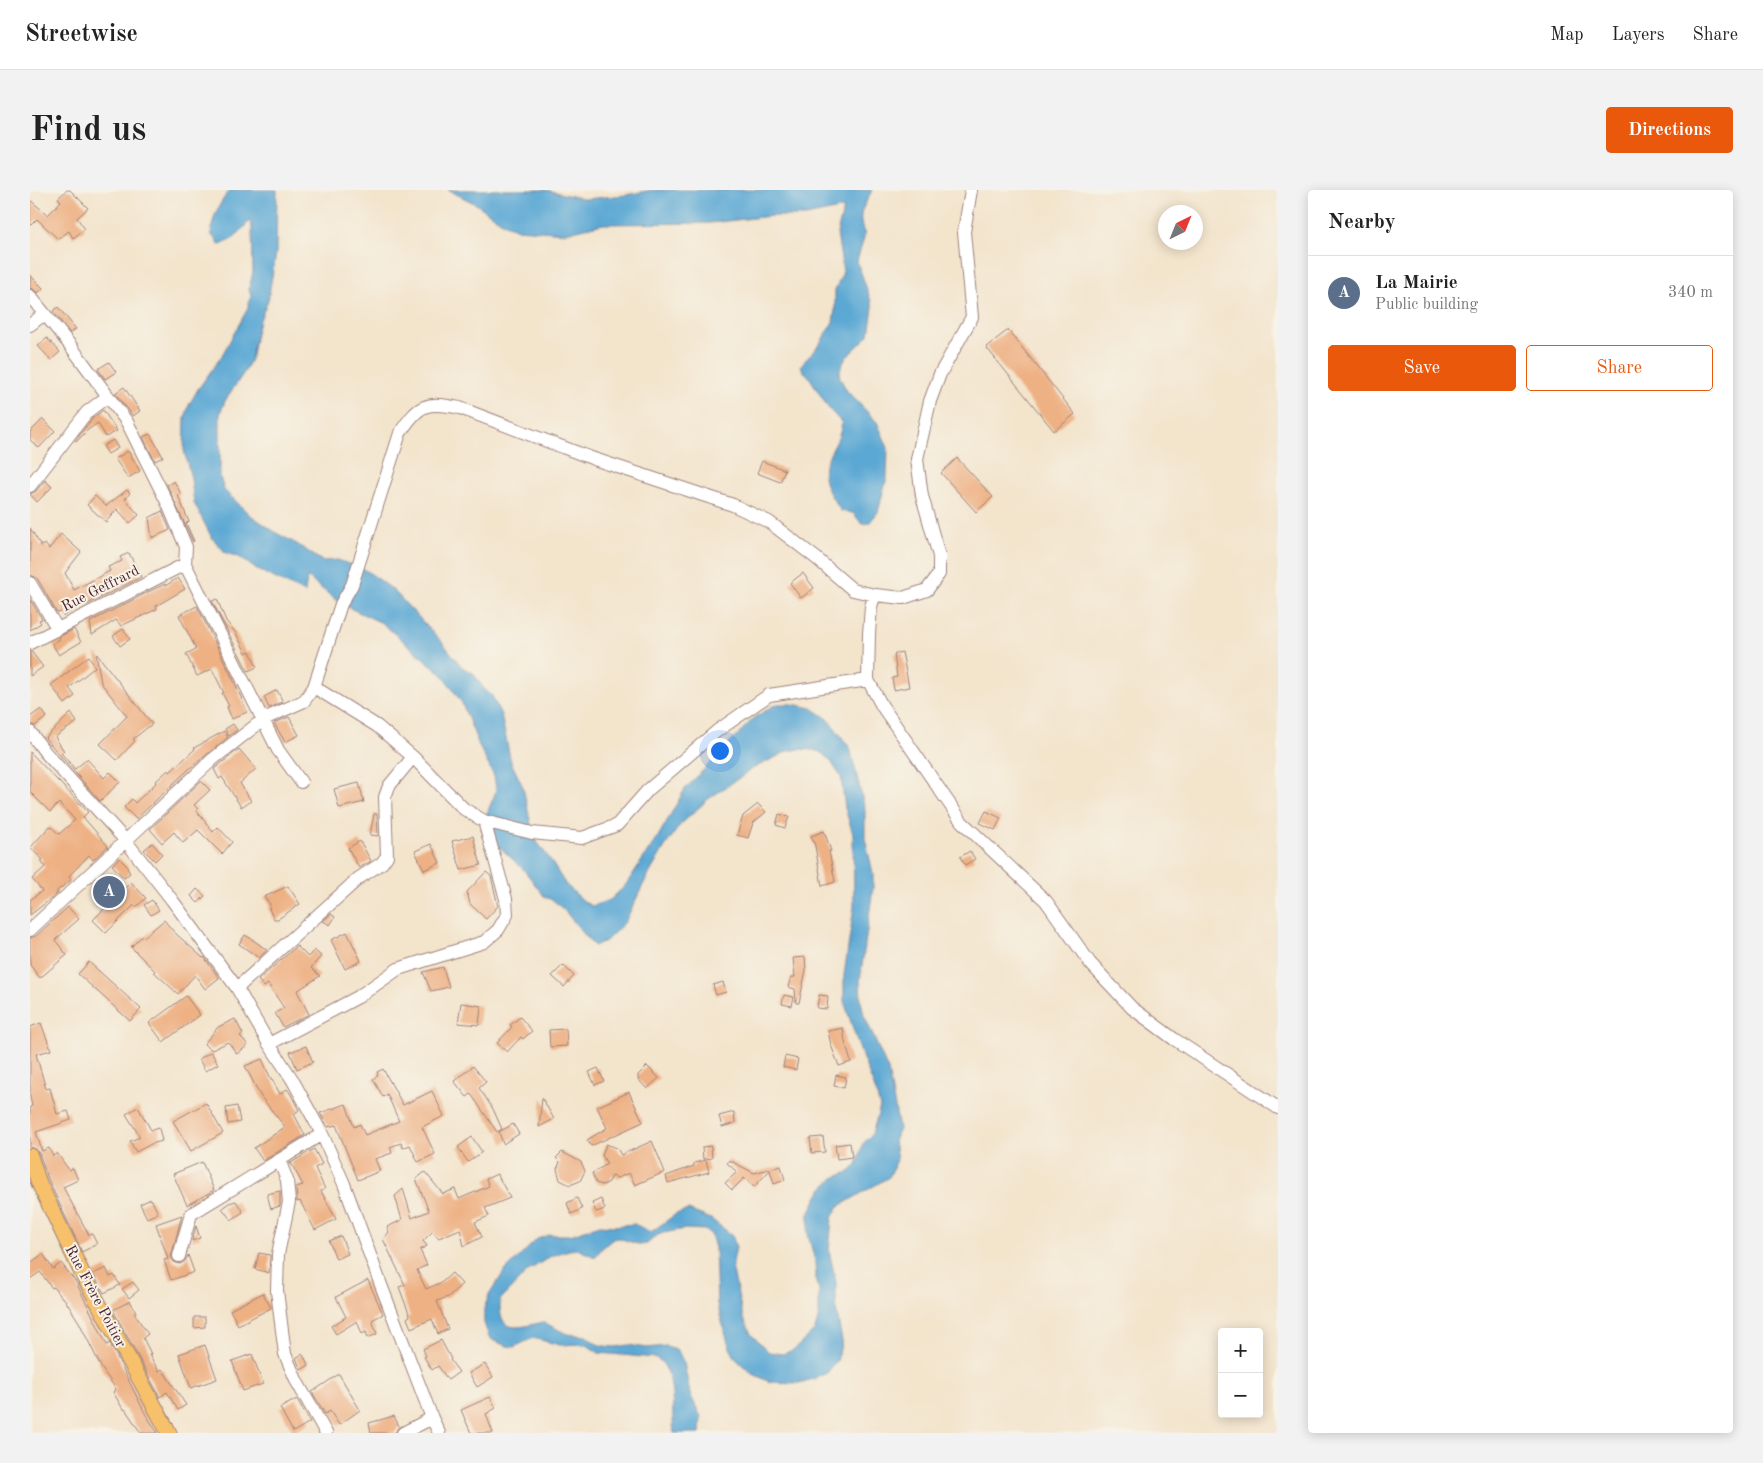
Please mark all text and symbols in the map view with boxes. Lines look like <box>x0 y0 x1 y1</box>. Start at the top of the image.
text: Streetwise <box>25 23 138 47</box>
text: Map <box>1550 26 1584 44</box>
text: Layers <box>1612 26 1664 44</box>
text: Share <box>1692 26 1738 44</box>
button: Directions <box>1606 107 1733 153</box>
text: Find us <box>30 113 146 148</box>
north arrow <box>1158 205 1203 250</box>
text: Nearby <box>1328 212 1396 233</box>
text: La Mairie <box>1375 274 1458 293</box>
text: A <box>1338 285 1350 301</box>
text: 340 m <box>1668 285 1713 301</box>
text: Public building <box>1375 297 1478 313</box>
button: Save <box>1328 345 1516 391</box>
button: Share <box>1526 345 1713 391</box>
street label: Rue Geffrard <box>59 563 142 615</box>
your location <box>707 738 733 764</box>
pin: A <box>93 873 125 911</box>
street label: Rue Frère Poitier <box>61 1243 128 1350</box>
map controls <box>1218 1328 1263 1418</box>
button: + <box>1218 1328 1263 1373</box>
button: − <box>1218 1373 1263 1418</box>

